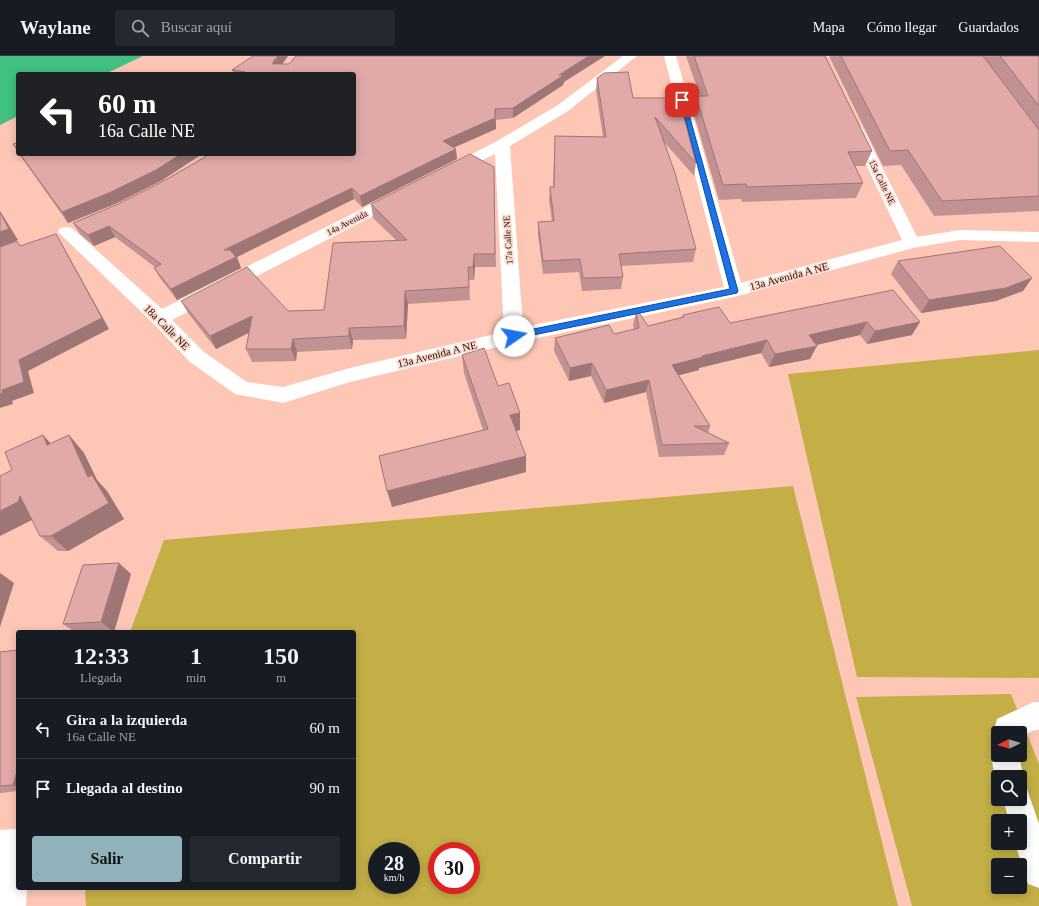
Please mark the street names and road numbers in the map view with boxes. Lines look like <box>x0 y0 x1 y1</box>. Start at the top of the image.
street label: 15a Calle NE <box>867 158 897 206</box>
street label: 14a Avenida <box>325 208 369 238</box>
street label: 17a Calle NE <box>501 215 515 265</box>
street label: 13a Avenida A NE <box>748 260 830 292</box>
street label: 18a Calle NE <box>142 302 192 352</box>
street label: 13a Avenida A NE <box>396 338 478 370</box>

